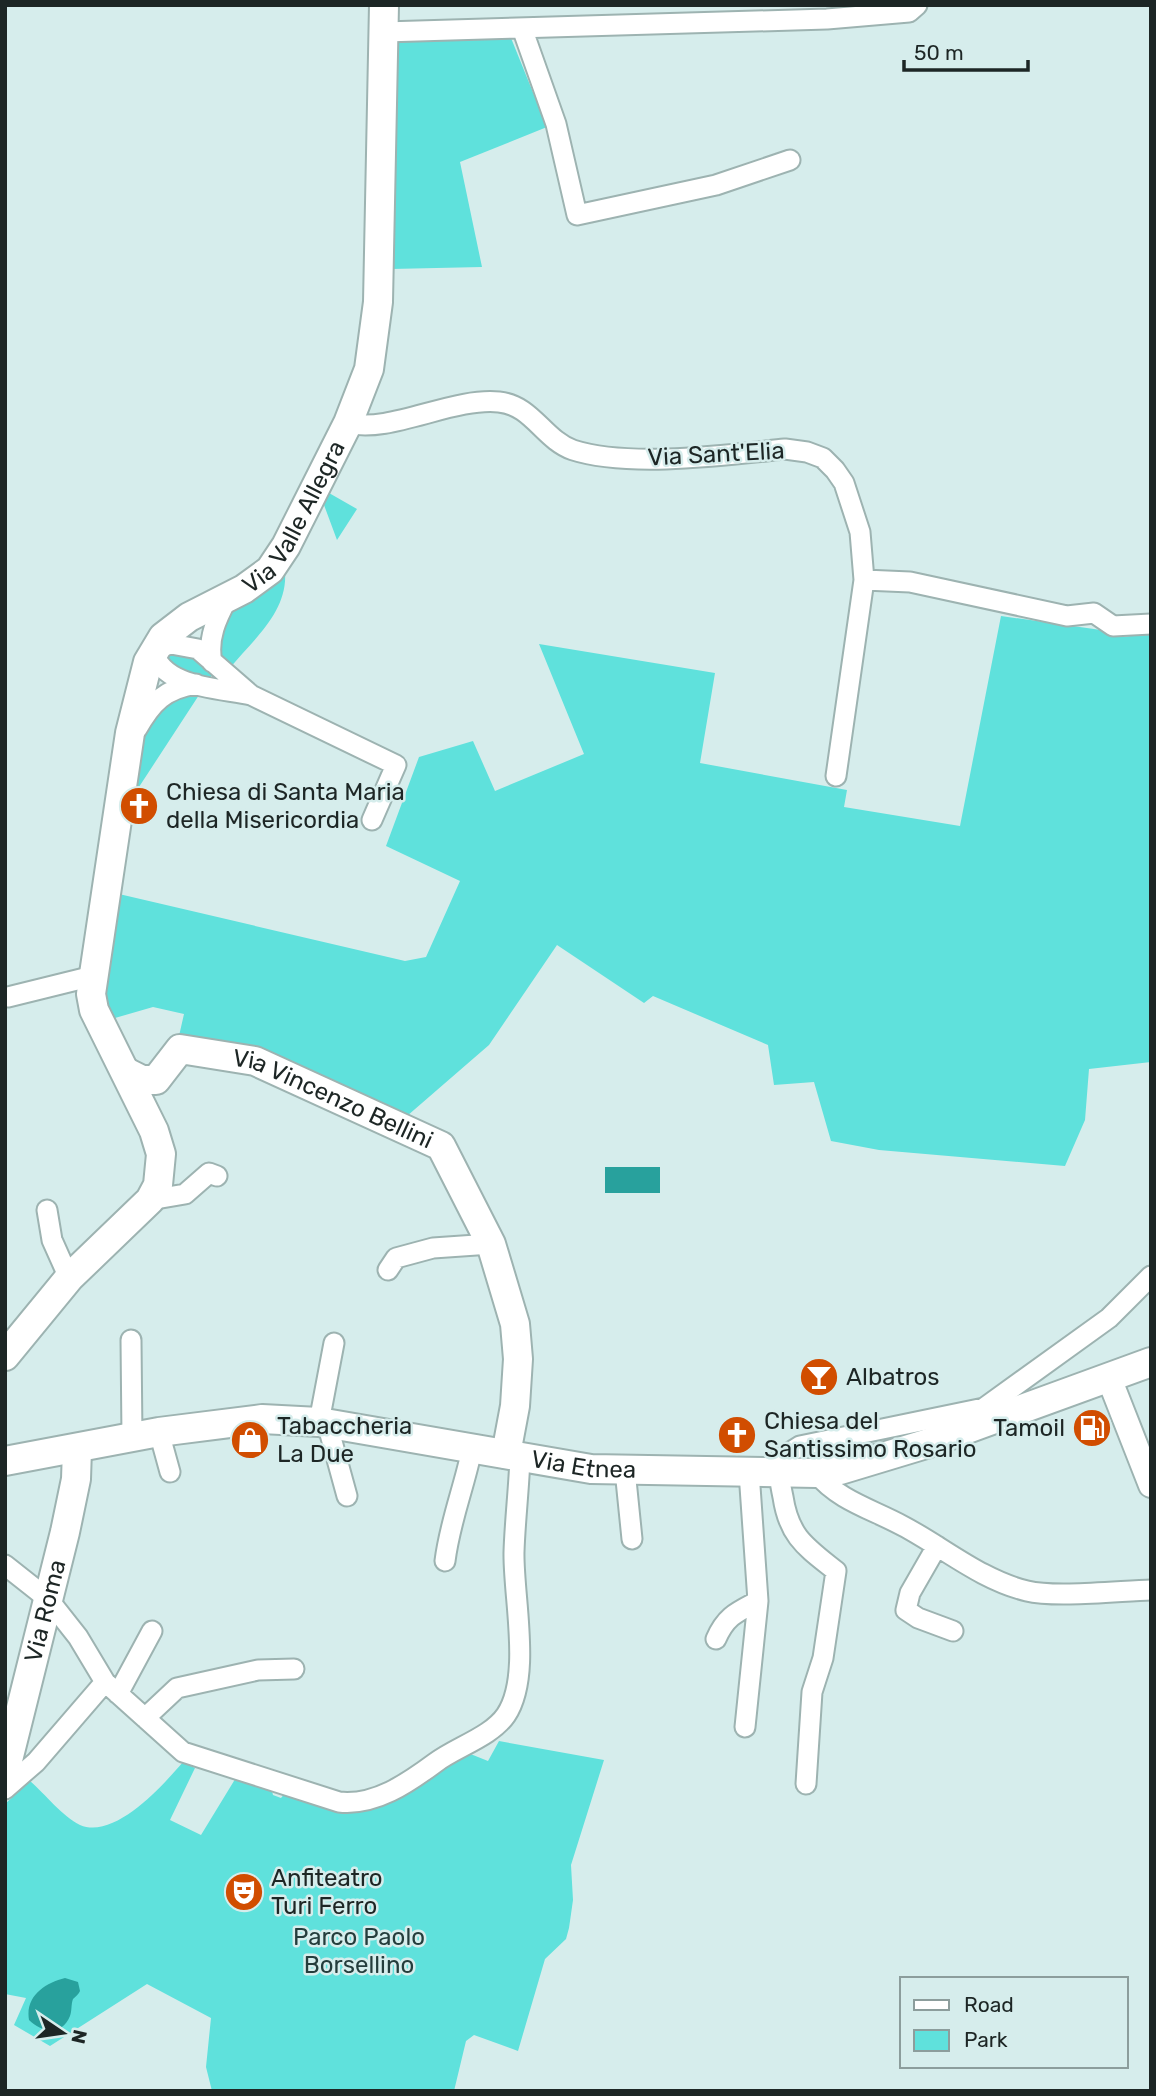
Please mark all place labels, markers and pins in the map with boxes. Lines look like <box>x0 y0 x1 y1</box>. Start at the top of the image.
place label: Chiesa di Santa Maria della Misericordia <box>166 778 405 834</box>
church icon: Chiesa di Santa Maria della Misericordia <box>118 785 160 827</box>
bar icon: Albatros <box>798 1356 840 1398</box>
place label: Albatros <box>846 1363 940 1391</box>
place label: Chiesa del Santissimo Rosario <box>764 1407 977 1463</box>
fuel station icon: Tamoil <box>1071 1407 1113 1449</box>
place label: Tabaccheria La Due <box>277 1412 412 1468</box>
church icon: Chiesa del Santissimo Rosario <box>716 1414 758 1456</box>
place label: Tamoil <box>993 1414 1065 1442</box>
shop icon: Tabaccheria La Due <box>229 1419 271 1461</box>
place label: Anfiteatro Turi Ferro <box>271 1864 383 1920</box>
theatre icon: Anfiteatro Turi Ferro <box>223 1871 265 1913</box>

